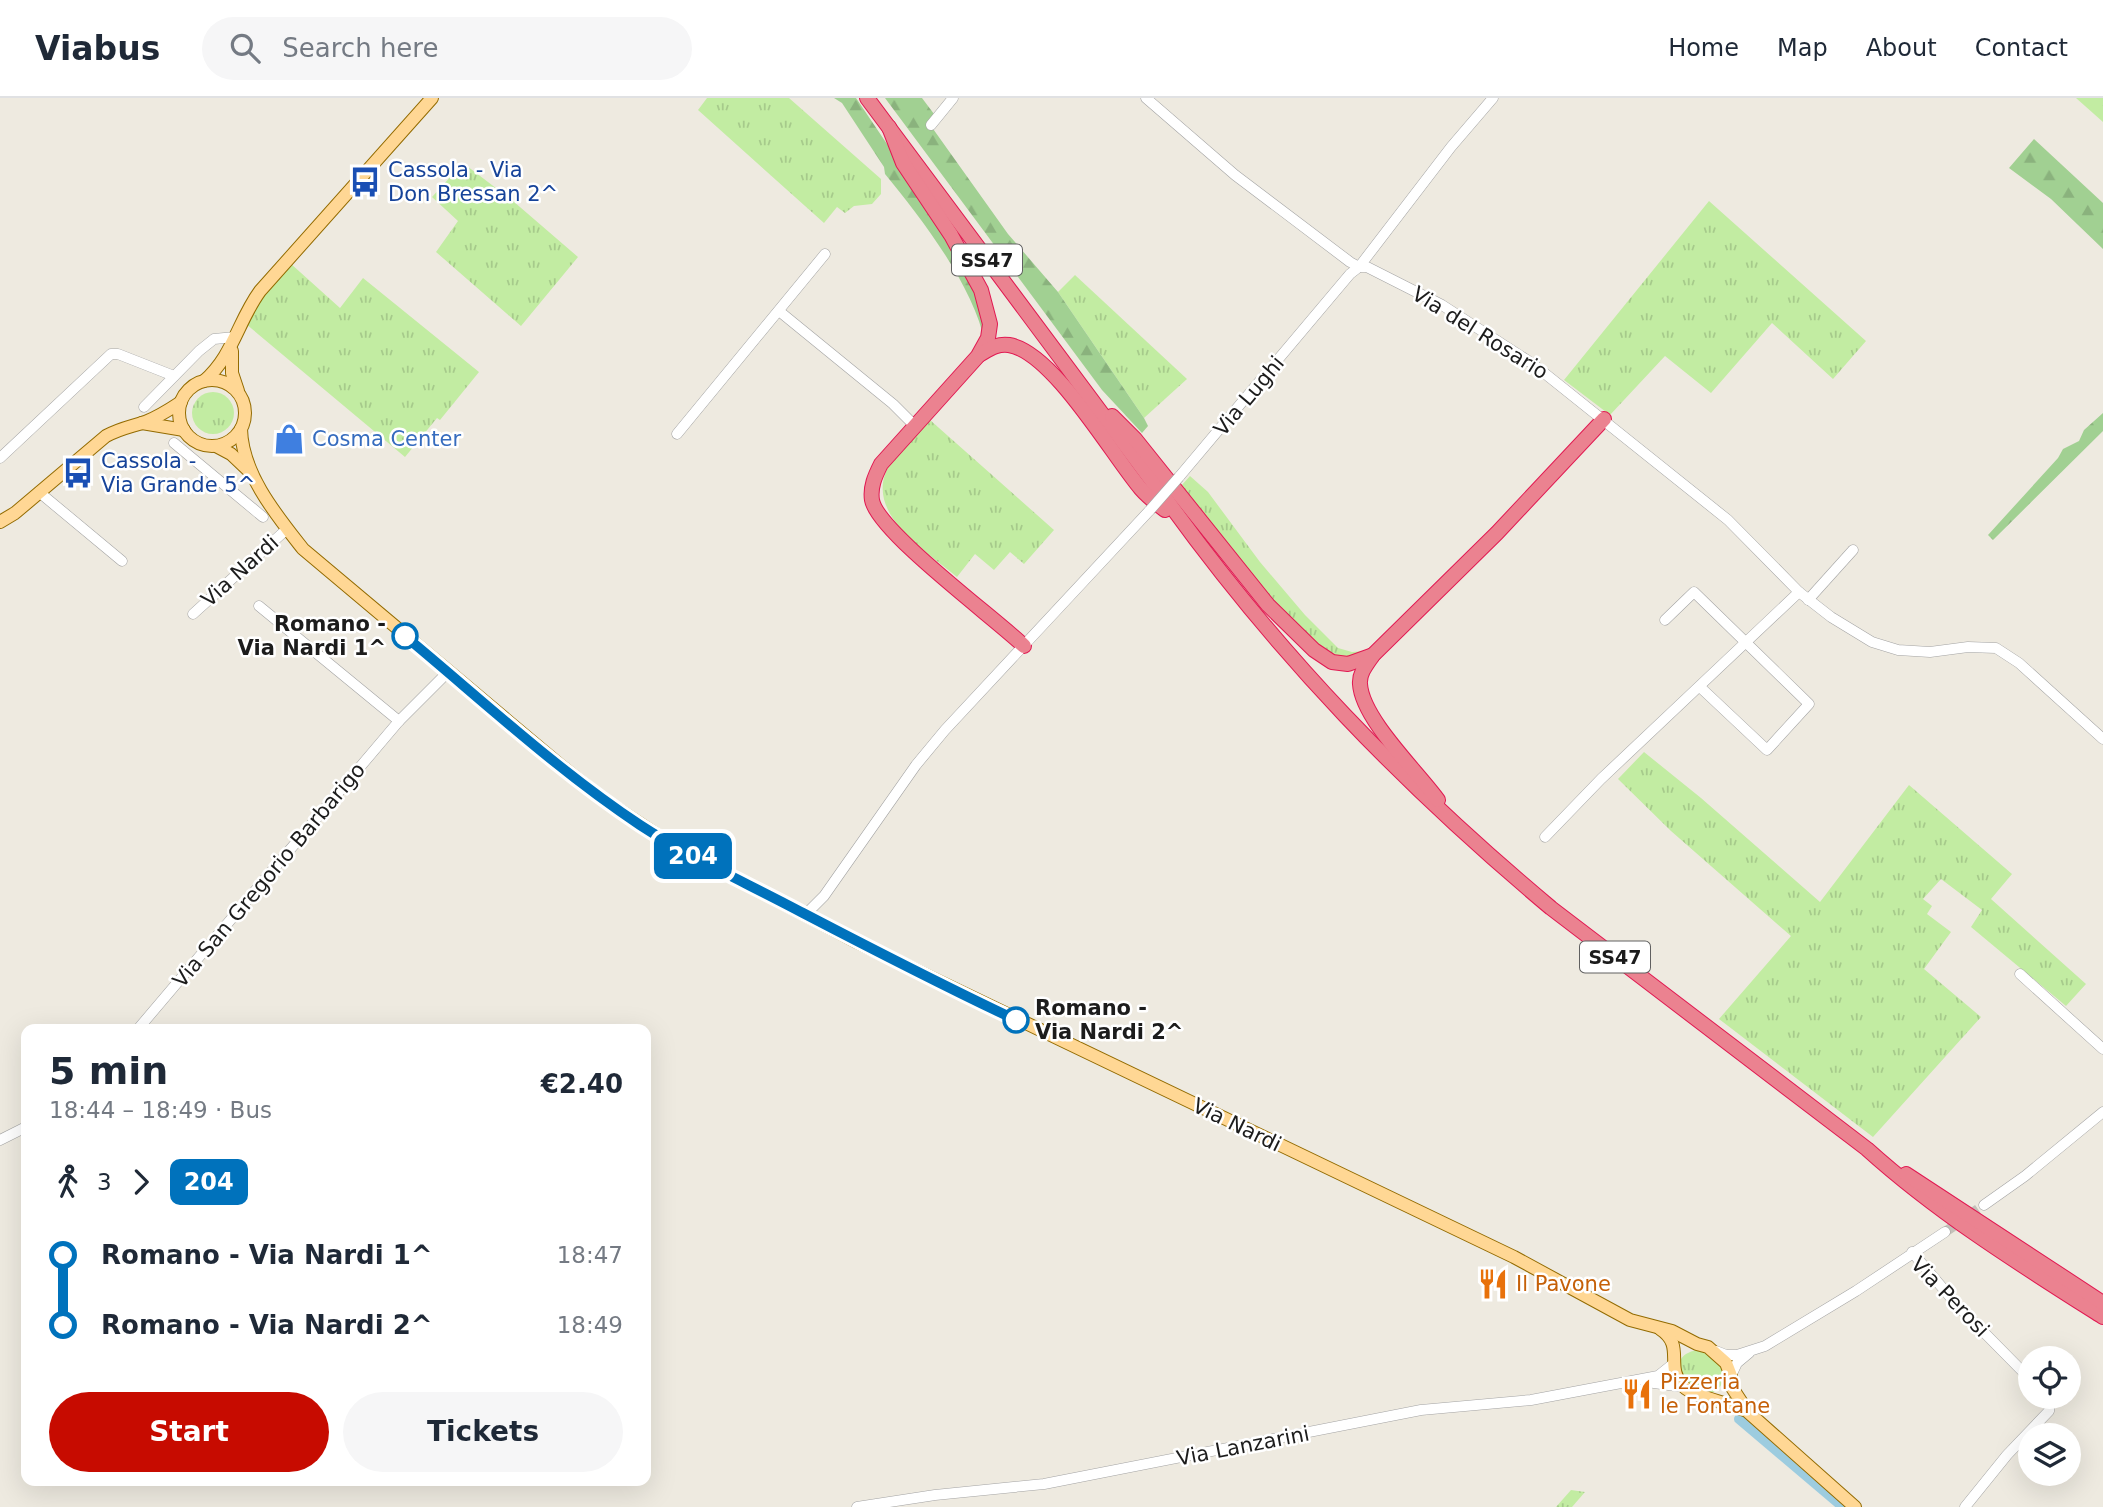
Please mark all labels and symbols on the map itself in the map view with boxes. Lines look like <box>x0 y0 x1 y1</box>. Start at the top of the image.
place label: Cassola - Via Don Bressan 2^ <box>388 158 558 206</box>
bus stop icon: Cassola - Via Don Bressan 2^ <box>348 165 382 199</box>
road number: SS47 <box>952 244 1022 276</box>
street label: Via del Rosario <box>1408 282 1552 384</box>
street label: Via Lughi <box>1209 351 1289 441</box>
shop icon: Cosma Center <box>272 422 306 456</box>
place label: Cosma Center <box>312 427 461 451</box>
place label: Cassola - Via Grande 5^ <box>101 449 255 497</box>
bus stop icon: Cassola - Via Grande 5^ <box>61 456 95 490</box>
street label: Via Nardi <box>197 530 283 612</box>
place label: Romano - Via Nardi 1^ <box>238 612 386 660</box>
marker: Romano - Via Nardi 1^ <box>392 623 418 649</box>
street label: Via San Gregorio Barbarigo <box>168 758 370 992</box>
line badge: 204 <box>653 833 733 879</box>
road number: SS47 <box>1580 942 1650 972</box>
place label: Romano - Via Nardi 2^ <box>1035 996 1183 1044</box>
marker: Romano - Via Nardi 2^ <box>1003 1007 1029 1033</box>
street label: Via Nardi <box>1189 1093 1285 1157</box>
street label: Via Perosi <box>1906 1252 1994 1342</box>
restaurant icon: Il Pavone <box>1476 1267 1510 1301</box>
place label: Il Pavone <box>1516 1272 1611 1296</box>
place label: Pizzeria le Fontane <box>1660 1370 1770 1418</box>
restaurant icon: Pizzeria le Fontane <box>1620 1377 1654 1411</box>
street label: Via Lanzarini <box>1175 1421 1311 1471</box>

